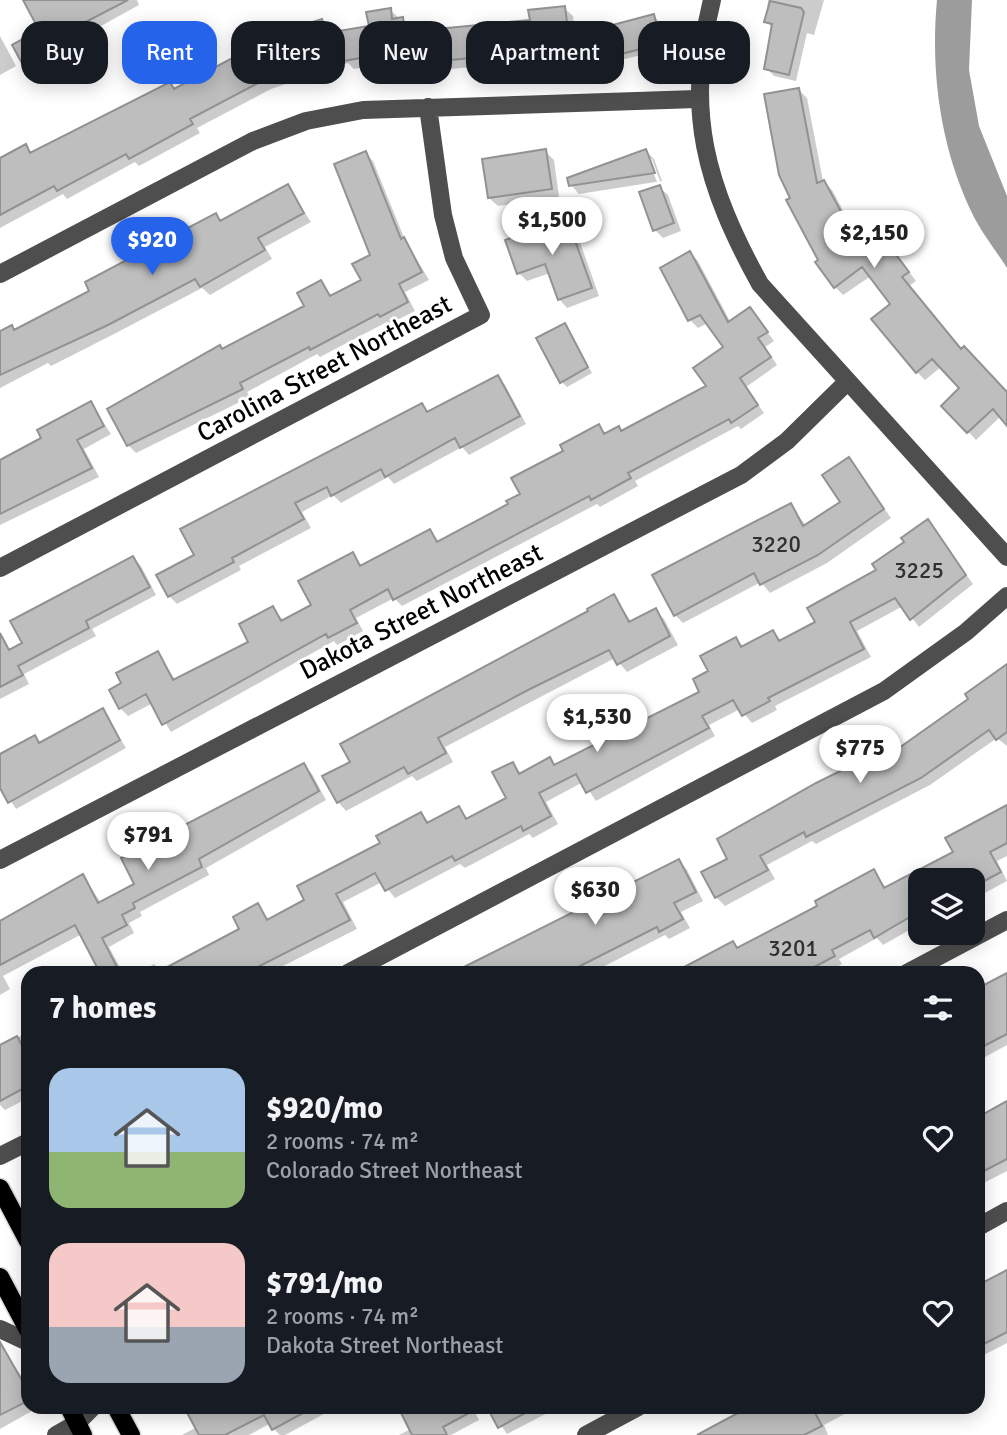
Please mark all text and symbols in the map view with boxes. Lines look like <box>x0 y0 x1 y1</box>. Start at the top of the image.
chip: Buy <box>21 21 108 84</box>
chip: Rent <box>122 21 217 84</box>
chip: Filters <box>231 21 345 84</box>
chip: New <box>359 21 452 84</box>
chip: Apartment <box>466 21 624 84</box>
chip: House <box>638 21 750 84</box>
pin: $1,500 <box>495 198 609 257</box>
text: $1,500 <box>518 205 586 234</box>
pin: $2,150 <box>817 210 931 270</box>
pin: $920 <box>111 218 193 277</box>
text: $2,150 <box>840 218 908 247</box>
text: $920 <box>127 225 177 254</box>
street label: Carolina Street Northeast <box>192 288 457 450</box>
house number: 3220 <box>751 530 801 559</box>
street label: Dakota Street Northeast <box>295 537 548 687</box>
house number: 3225 <box>894 556 944 585</box>
pin: $1,530 <box>540 694 654 754</box>
text: $1,530 <box>563 702 631 731</box>
pin: $775 <box>819 726 901 785</box>
text: $775 <box>835 733 885 762</box>
pin: $791 <box>107 812 189 872</box>
text: $791 <box>123 820 173 849</box>
pin: $630 <box>554 867 636 927</box>
map controls <box>908 868 985 945</box>
button: layers <box>908 868 985 945</box>
text: $630 <box>570 875 620 904</box>
house number: 3201 <box>768 934 818 963</box>
icon: filters <box>919 989 957 1027</box>
text: 7 homes <box>49 990 156 1027</box>
text: $920/mo <box>266 1090 383 1127</box>
icon: home <box>105 1096 189 1180</box>
icon: heart <box>919 1119 957 1157</box>
text: 2 rooms · 74 m² <box>266 1127 419 1156</box>
text: Colorado Street Northeast <box>266 1156 523 1185</box>
text: $791/mo <box>266 1265 383 1302</box>
icon: home <box>105 1271 189 1355</box>
icon: heart <box>919 1294 957 1332</box>
text: 2 rooms · 74 m² <box>266 1302 419 1331</box>
text: Dakota Street Northeast <box>266 1331 503 1360</box>

